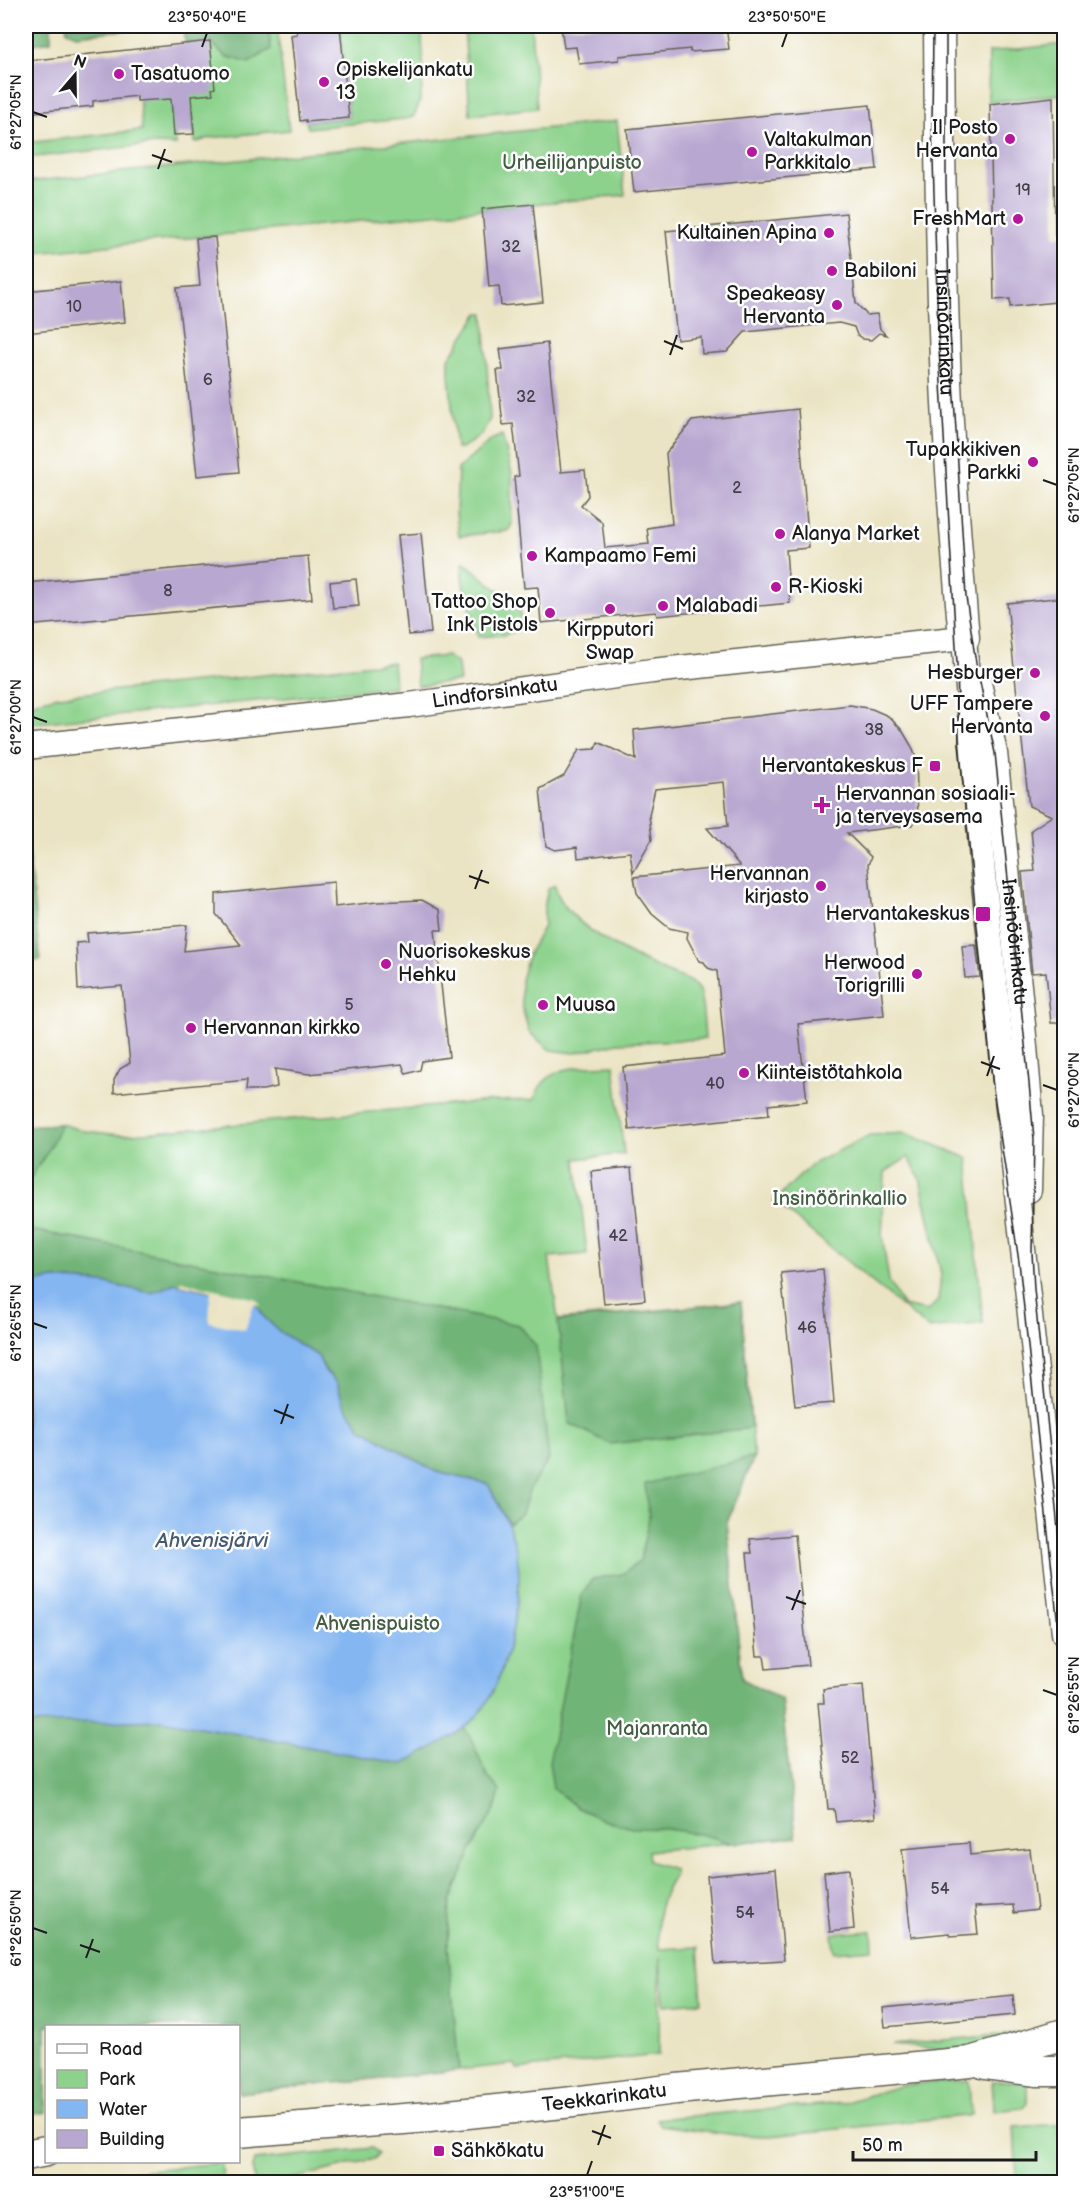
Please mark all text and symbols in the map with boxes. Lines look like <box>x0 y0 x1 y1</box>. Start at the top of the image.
text: 23°50'40"E <box>168 8 246 27</box>
text: 23°50'50"E <box>748 8 826 27</box>
north arrow <box>45 45 105 105</box>
text: N <box>71 51 89 73</box>
place label: Opiskelijankatu 13 <box>336 58 473 105</box>
place label: Tasatuomo <box>131 62 230 86</box>
marker: Tasatuomo <box>112 67 126 81</box>
text: 61°27'05"N <box>7 74 26 150</box>
marker: Opiskelijankatu 13 <box>317 75 331 89</box>
place label: Il Posto Hervanta <box>915 116 998 163</box>
place label: Valtakulman Parkkitalo <box>764 128 872 175</box>
marker: Il Posto Hervanta <box>1003 132 1017 146</box>
marker: Valtakulman Parkkitalo <box>745 145 759 159</box>
park label: Urheilijanpuisto <box>502 151 642 175</box>
house number: 19 <box>1015 181 1031 200</box>
place label: FreshMart <box>912 207 1006 231</box>
marker: FreshMart <box>1011 212 1025 226</box>
place label: Kultainen Apina <box>676 221 817 245</box>
marker: Kultainen Apina <box>822 226 836 240</box>
house number: 32 <box>501 238 521 257</box>
place label: Babiloni <box>844 259 917 283</box>
marker: Babiloni <box>825 264 839 278</box>
street label: Insinöörinkatu <box>930 268 959 396</box>
place label: Speakeasy Hervanta <box>726 282 825 329</box>
house number: 10 <box>66 298 82 317</box>
marker: Speakeasy Hervanta <box>830 298 844 312</box>
house number: 6 <box>203 371 213 390</box>
house number: 32 <box>516 388 536 407</box>
place label: Tupakkikiven Parkki <box>906 438 1021 485</box>
text: 61°27'05"N <box>1065 447 1084 523</box>
marker: Tupakkikiven Parkki <box>1026 455 1040 469</box>
house number: 2 <box>732 479 742 498</box>
place label: Alanya Market <box>792 522 920 546</box>
marker: Alanya Market <box>773 527 787 541</box>
place label: Kampaamo Femi <box>544 544 696 568</box>
marker: Kampaamo Femi <box>525 549 539 563</box>
place label: R-Kioski <box>788 575 863 599</box>
marker: R-Kioski <box>769 580 783 594</box>
house number: 8 <box>163 582 173 601</box>
place label: Tattoo Shop Ink Pistols <box>431 590 538 637</box>
place label: Malabadi <box>675 594 758 618</box>
marker: Malabadi <box>656 599 670 613</box>
marker: Kirpputori Swap <box>603 602 617 616</box>
marker: Tattoo Shop Ink Pistols <box>543 606 557 620</box>
place label: Kirpputori Swap <box>566 618 654 665</box>
place label: Hesburger <box>927 661 1024 685</box>
marker: Hesburger <box>1028 666 1042 680</box>
street label: Lindforsinkatu <box>430 672 559 714</box>
text: 61°27'00"N <box>7 679 26 755</box>
place label: UFF Tampere Hervanta <box>910 692 1033 739</box>
marker: UFF Tampere Hervanta <box>1038 709 1052 723</box>
house number: 38 <box>864 721 884 740</box>
place label: Hervantakeskus F <box>761 754 923 778</box>
marker: Hervantakeskus F <box>928 759 942 773</box>
place label: Hervannan sosiaali- ja terveysasema <box>835 782 1016 829</box>
marker: Hervannan sosiaali- ja terveysasema <box>813 796 831 814</box>
place label: Hervannan kirjasto <box>709 862 809 909</box>
street label: Insinöörinkatu <box>996 877 1033 1006</box>
marker: Hervannan kirjasto <box>814 879 828 893</box>
place label: Hervantakeskus <box>826 902 970 926</box>
marker: Hervantakeskus <box>974 905 992 923</box>
place label: Nuorisokeskus Hehku <box>398 940 531 987</box>
place label: Herwood Torigrilli <box>824 951 905 998</box>
marker: Nuorisokeskus Hehku <box>379 957 393 971</box>
marker: Herwood Torigrilli <box>910 967 924 981</box>
place label: Muusa <box>555 993 616 1017</box>
house number: 5 <box>344 996 354 1015</box>
marker: Muusa <box>536 998 550 1012</box>
place label: Hervannan kirkko <box>203 1016 360 1040</box>
marker: Hervannan kirkko <box>184 1021 198 1035</box>
text: 61°27'00"N <box>1065 1052 1084 1128</box>
place label: Kiinteistötahkola <box>756 1061 902 1085</box>
marker: Kiinteistötahkola <box>737 1066 751 1080</box>
house number: 40 <box>705 1075 725 1094</box>
park label: Insinöörinkallio <box>773 1187 907 1211</box>
house number: 42 <box>608 1227 628 1246</box>
text: 61°26'55"N <box>7 1284 26 1362</box>
house number: 46 <box>797 1319 817 1338</box>
water label: Ahvenisjärvi <box>155 1528 270 1553</box>
park label: Ahvenispuisto <box>316 1612 440 1636</box>
text: 61°26'55"N <box>1065 1656 1084 1734</box>
park label: Majanranta <box>606 1717 708 1741</box>
house number: 52 <box>841 1749 860 1768</box>
house number: 54 <box>931 1880 950 1899</box>
text: 61°26'50"N <box>7 1889 26 1967</box>
house number: 54 <box>736 1904 755 1923</box>
legend <box>45 2025 240 2163</box>
text: Road <box>99 2039 143 2060</box>
text: Park <box>99 2069 135 2090</box>
street label: Teekkarinkatu <box>541 2078 668 2117</box>
text: Water <box>99 2099 147 2120</box>
scale bar <box>853 2124 1036 2162</box>
text: Building <box>99 2129 165 2150</box>
text: 50 m <box>862 2135 903 2156</box>
place label: Sähkökatu <box>451 2139 544 2163</box>
marker: Sähkökatu <box>432 2144 446 2158</box>
text: 23°51'00"E <box>549 2183 625 2202</box>

